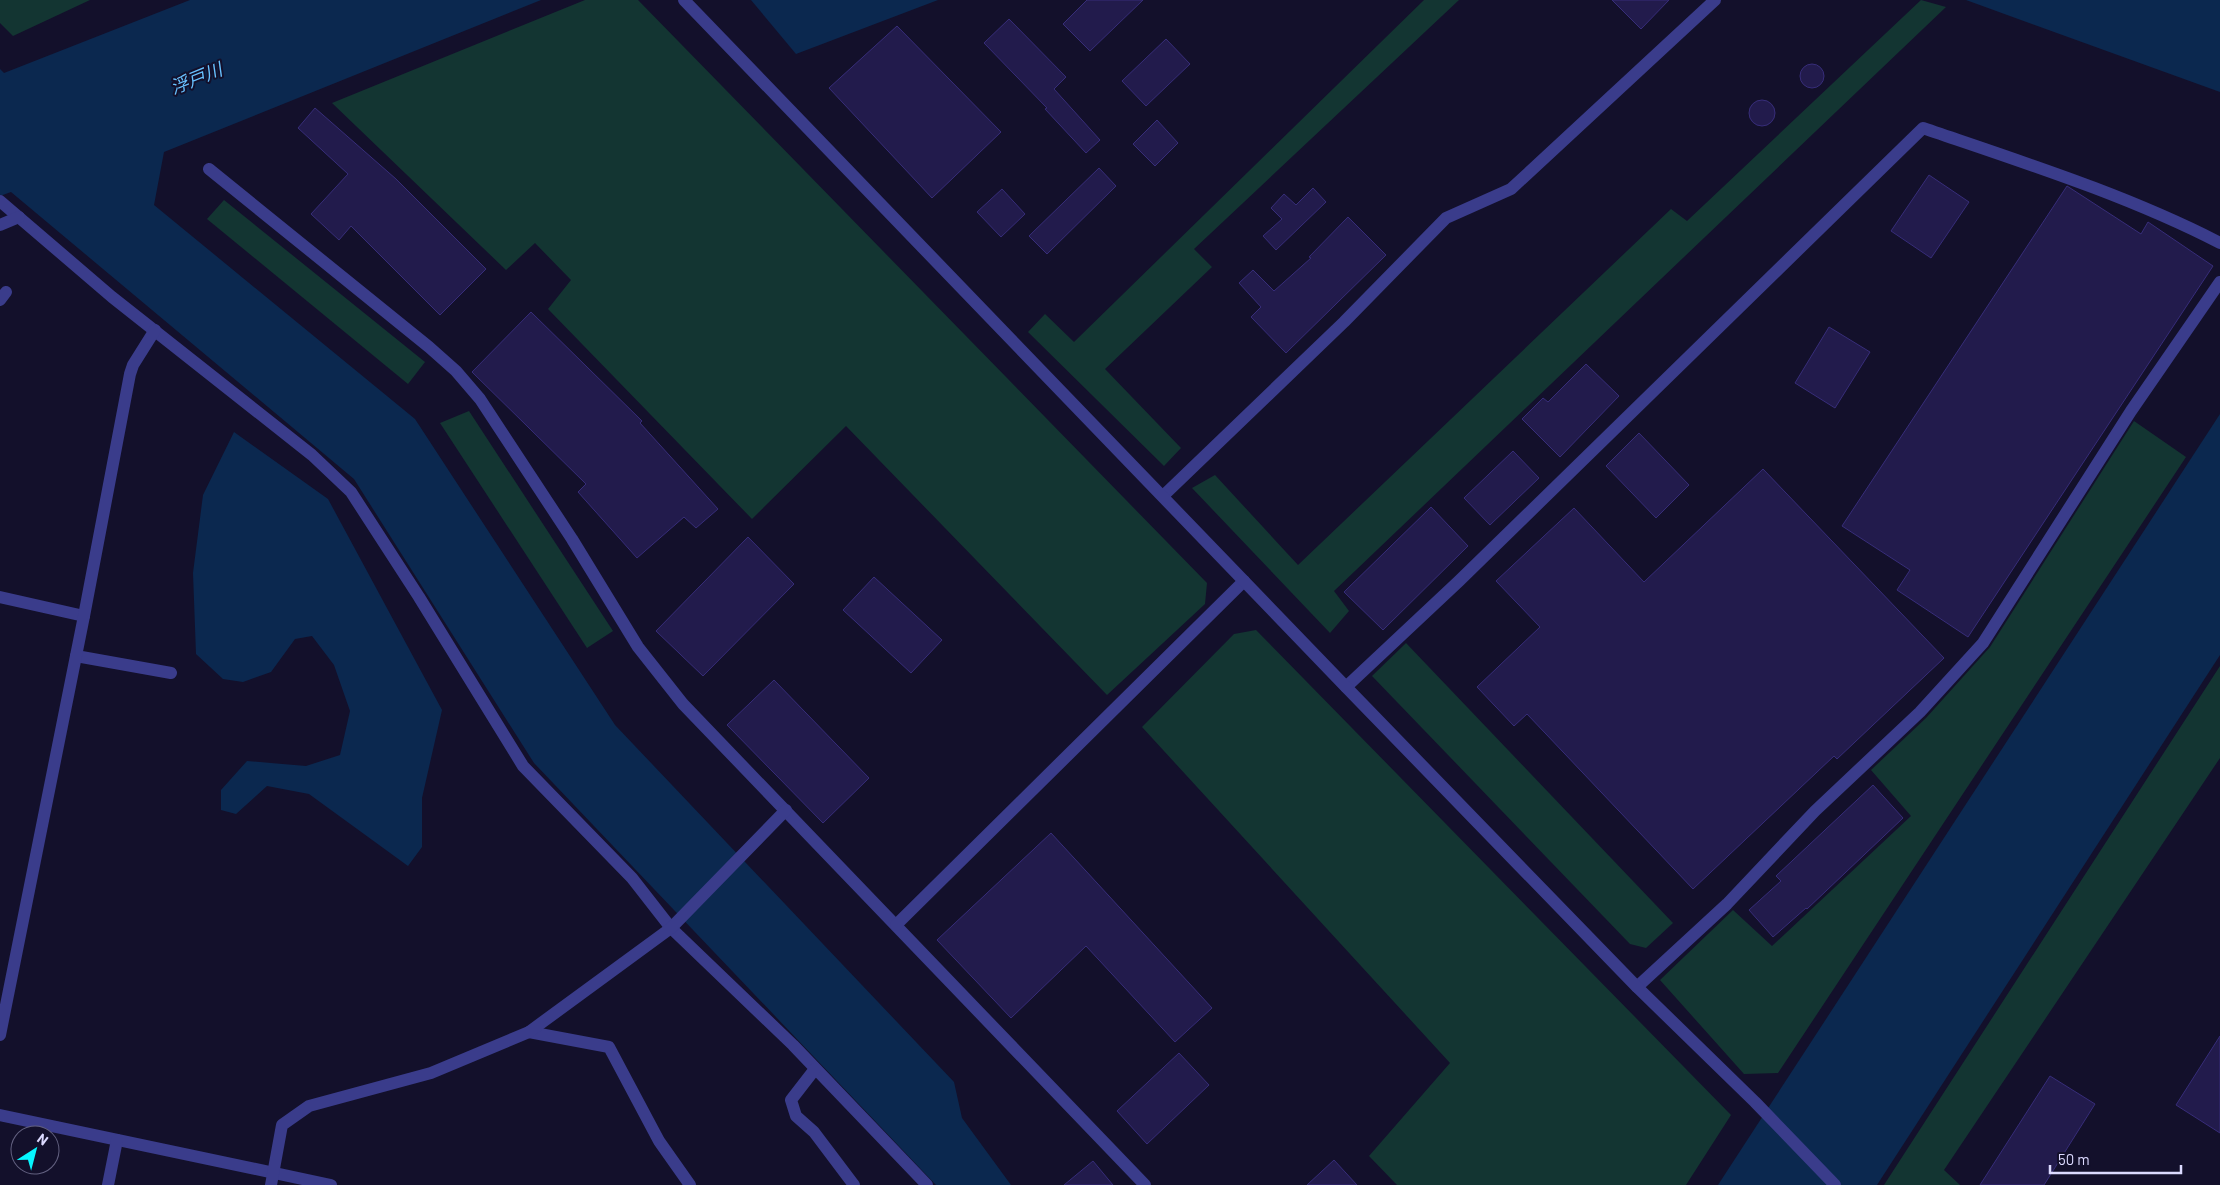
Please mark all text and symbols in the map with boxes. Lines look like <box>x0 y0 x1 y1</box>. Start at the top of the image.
water label: 浮戸川 <box>167 57 227 98</box>
north arrow <box>10 1125 60 1175</box>
text: N <box>34 1129 52 1149</box>
scale bar <box>2050 1142 2181 1174</box>
text: 50 m <box>2058 1150 2090 1168</box>

